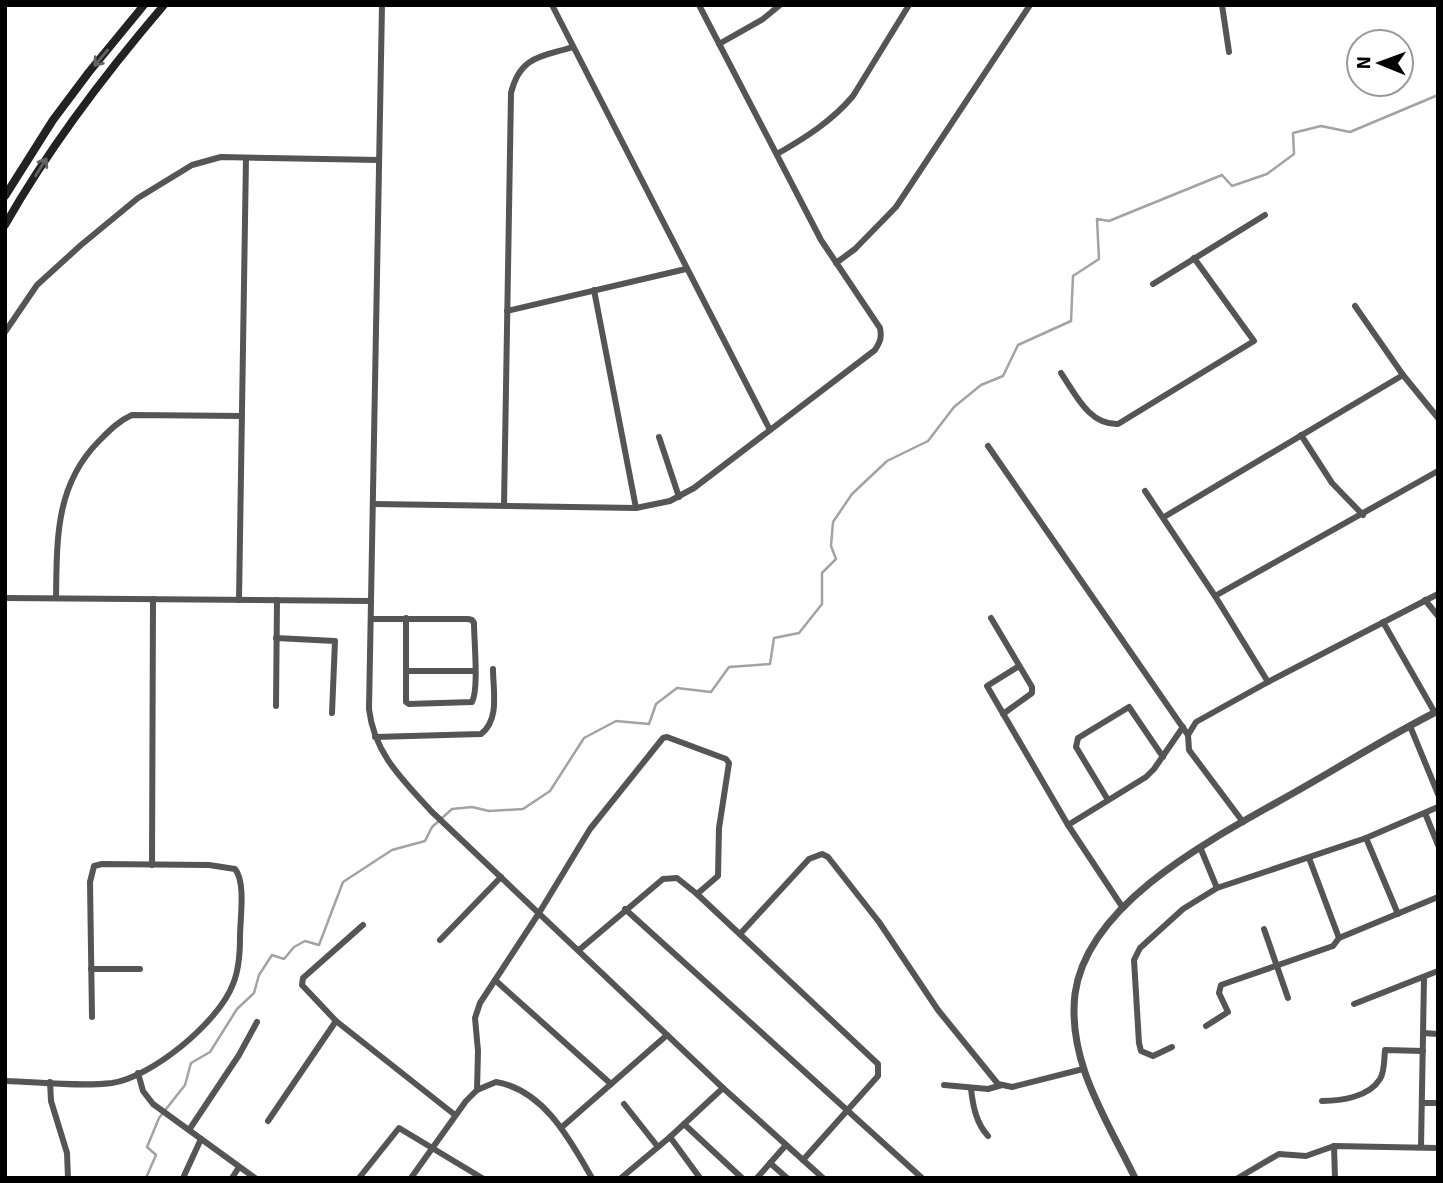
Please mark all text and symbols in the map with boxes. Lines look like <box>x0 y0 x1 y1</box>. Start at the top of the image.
north arrow <box>1345 28 1415 98</box>
one-way arrow <box>93 48 108 66</box>
text: N <box>1352 56 1376 70</box>
one-way arrow <box>35 157 49 177</box>

